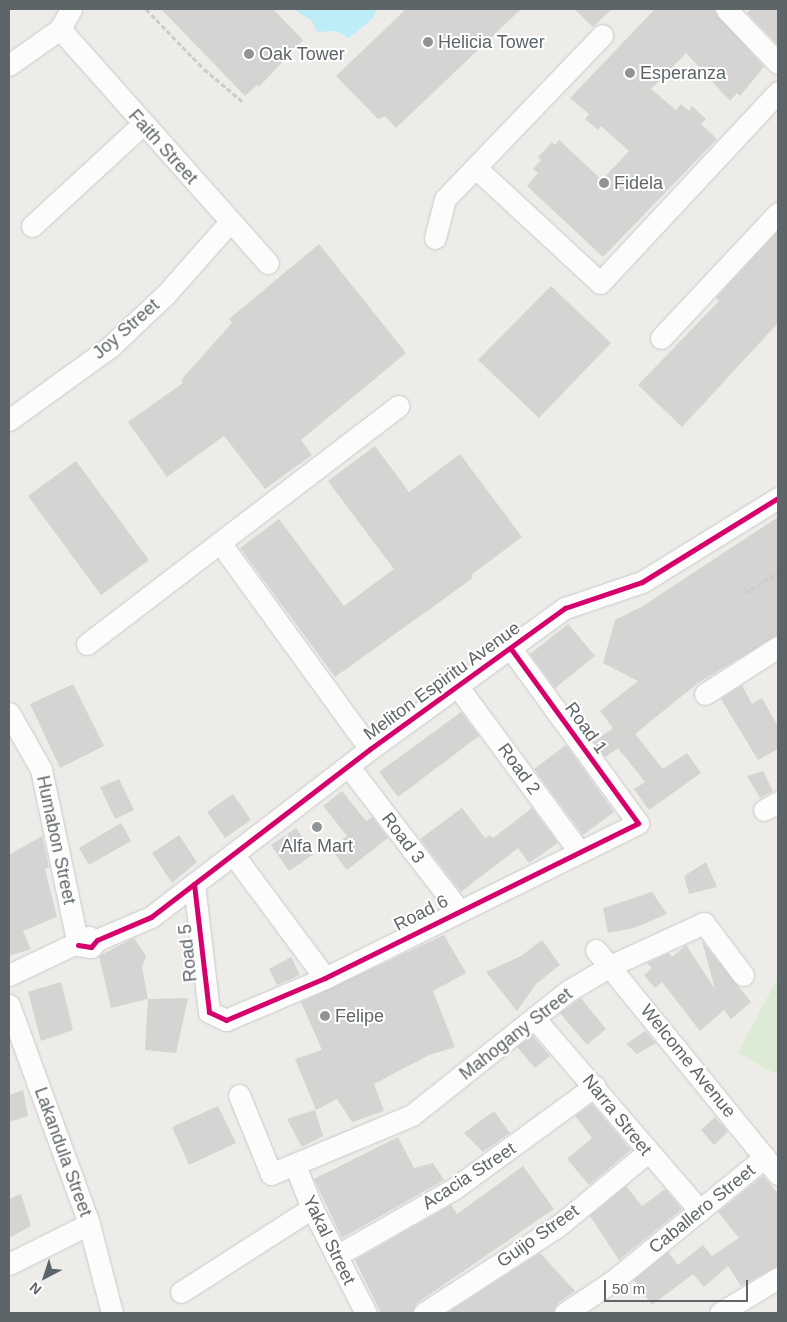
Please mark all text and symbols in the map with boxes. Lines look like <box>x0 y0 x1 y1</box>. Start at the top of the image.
place label: Helicia Tower <box>438 31 545 53</box>
marker: Helicia Tower <box>422 36 434 48</box>
place label: Oak Tower <box>259 43 345 65</box>
marker: Oak Tower <box>243 48 255 60</box>
place label: Esperanza <box>640 62 726 84</box>
marker: Esperanza <box>624 67 636 79</box>
street label: Faith Street <box>124 105 202 189</box>
place label: Fidela <box>614 172 663 194</box>
marker: Fidela <box>598 177 610 189</box>
street label: Joy Street <box>88 294 164 364</box>
street label: Meliton Espiritu Avenue <box>359 617 525 745</box>
street label: Road 1 <box>560 698 612 758</box>
street label: Road 2 <box>493 739 545 799</box>
street label: Humabon Street <box>32 774 80 906</box>
street label: Road 3 <box>377 808 429 868</box>
marker: Alfa Mart <box>311 821 323 833</box>
place label: Alfa Mart <box>281 835 353 857</box>
street label: Road 6 <box>390 890 452 936</box>
street label: Road 5 <box>174 923 202 983</box>
street label: Mahogany Street <box>455 983 577 1085</box>
street label: Welcome Avenue <box>635 1000 741 1122</box>
place label: Felipe <box>335 1005 384 1027</box>
marker: Felipe <box>319 1010 331 1022</box>
street label: Narra Street <box>578 1070 656 1160</box>
street label: Lakandula Street <box>30 1084 96 1220</box>
street label: Acacia Street <box>418 1138 520 1214</box>
street label: Caballero Street <box>645 1160 759 1258</box>
street label: Yakal Street <box>298 1192 360 1288</box>
street label: Guijo Street <box>493 1200 583 1272</box>
north arrow <box>20 1252 70 1302</box>
scale bar <box>607 1270 751 1302</box>
text: N <box>26 1279 44 1298</box>
text: 50 m <box>612 1280 645 1297</box>

